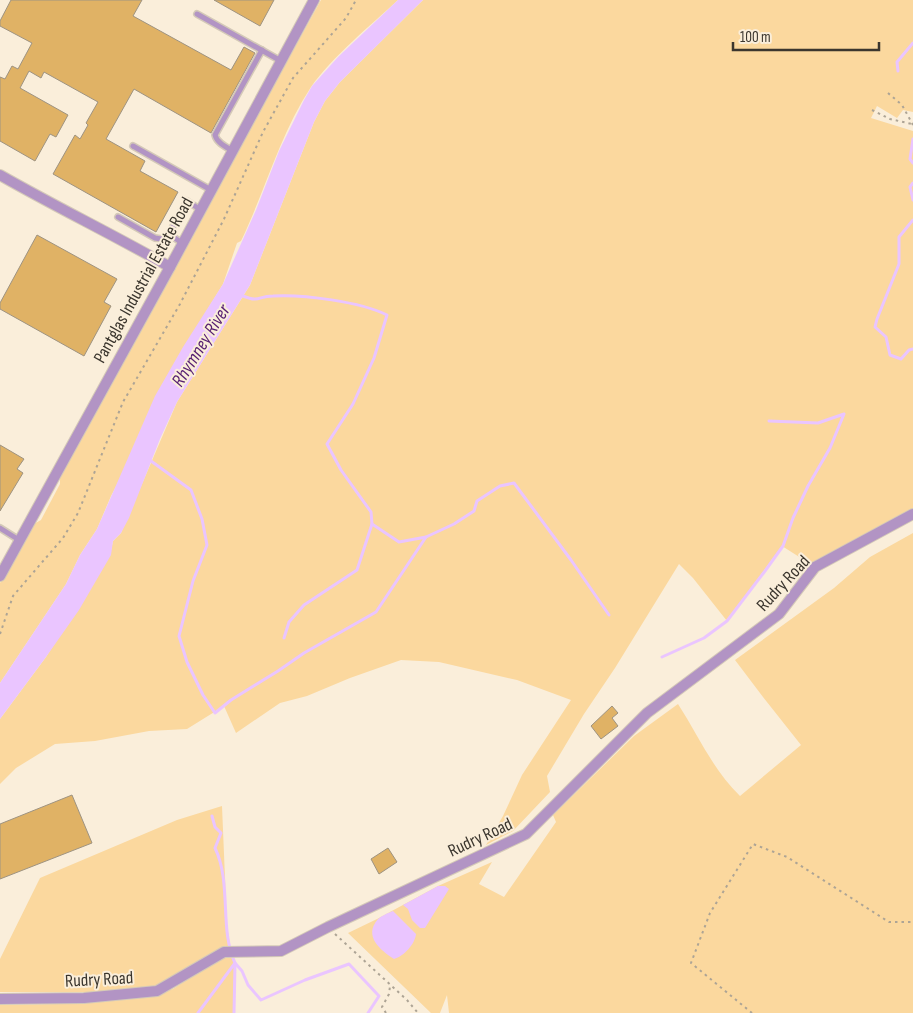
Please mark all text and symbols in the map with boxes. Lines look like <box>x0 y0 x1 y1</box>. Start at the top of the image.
scale bar <box>733 20 879 52</box>
text: 100 m <box>740 28 771 47</box>
street label: Pantglas Industrial Estate Road <box>89 194 198 367</box>
water label: Rhymney River <box>167 300 236 391</box>
street label: Rudry Road <box>752 551 814 616</box>
street label: Rudry Road <box>445 813 516 861</box>
street label: Rudry Road <box>64 967 134 992</box>

